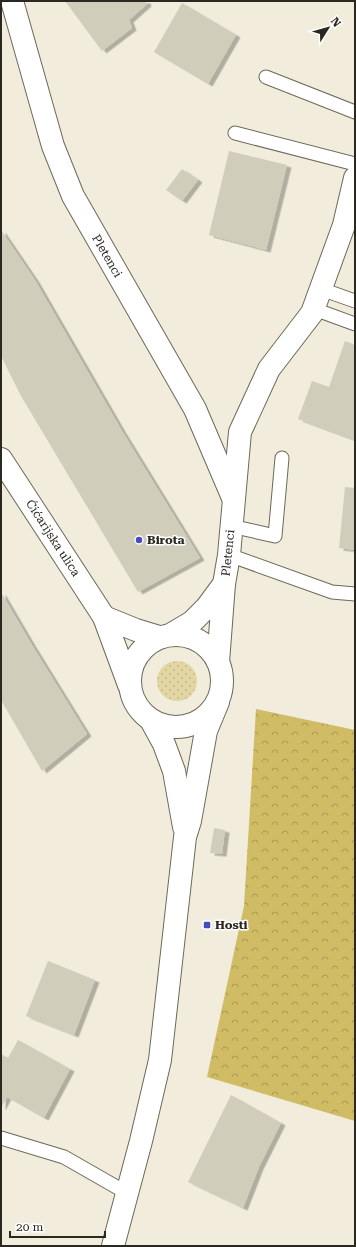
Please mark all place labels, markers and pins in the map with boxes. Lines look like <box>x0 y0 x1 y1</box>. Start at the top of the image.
place label: Birota <box>147 533 185 547</box>
marker: Birota <box>134 535 144 545</box>
place label: Hosti <box>215 918 248 932</box>
marker: Hosti <box>202 920 212 930</box>

